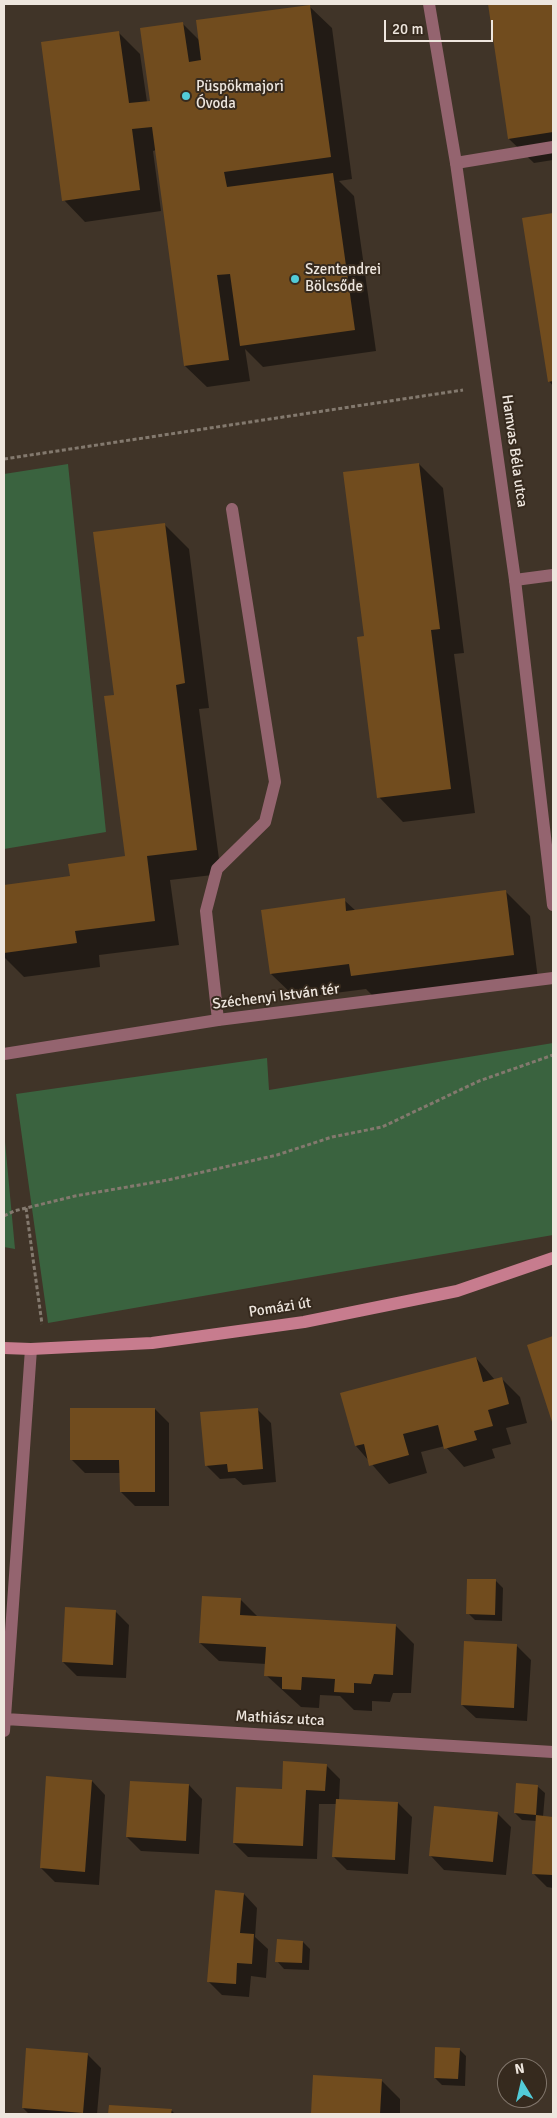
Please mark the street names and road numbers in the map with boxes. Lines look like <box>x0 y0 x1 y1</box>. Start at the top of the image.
street label: Hamvas Béla utca <box>497 393 531 509</box>
street label: Széchenyi István tér <box>211 980 341 1014</box>
street label: Pomázi út <box>247 1294 313 1322</box>
street label: Mathiász utca <box>235 1708 325 1730</box>

